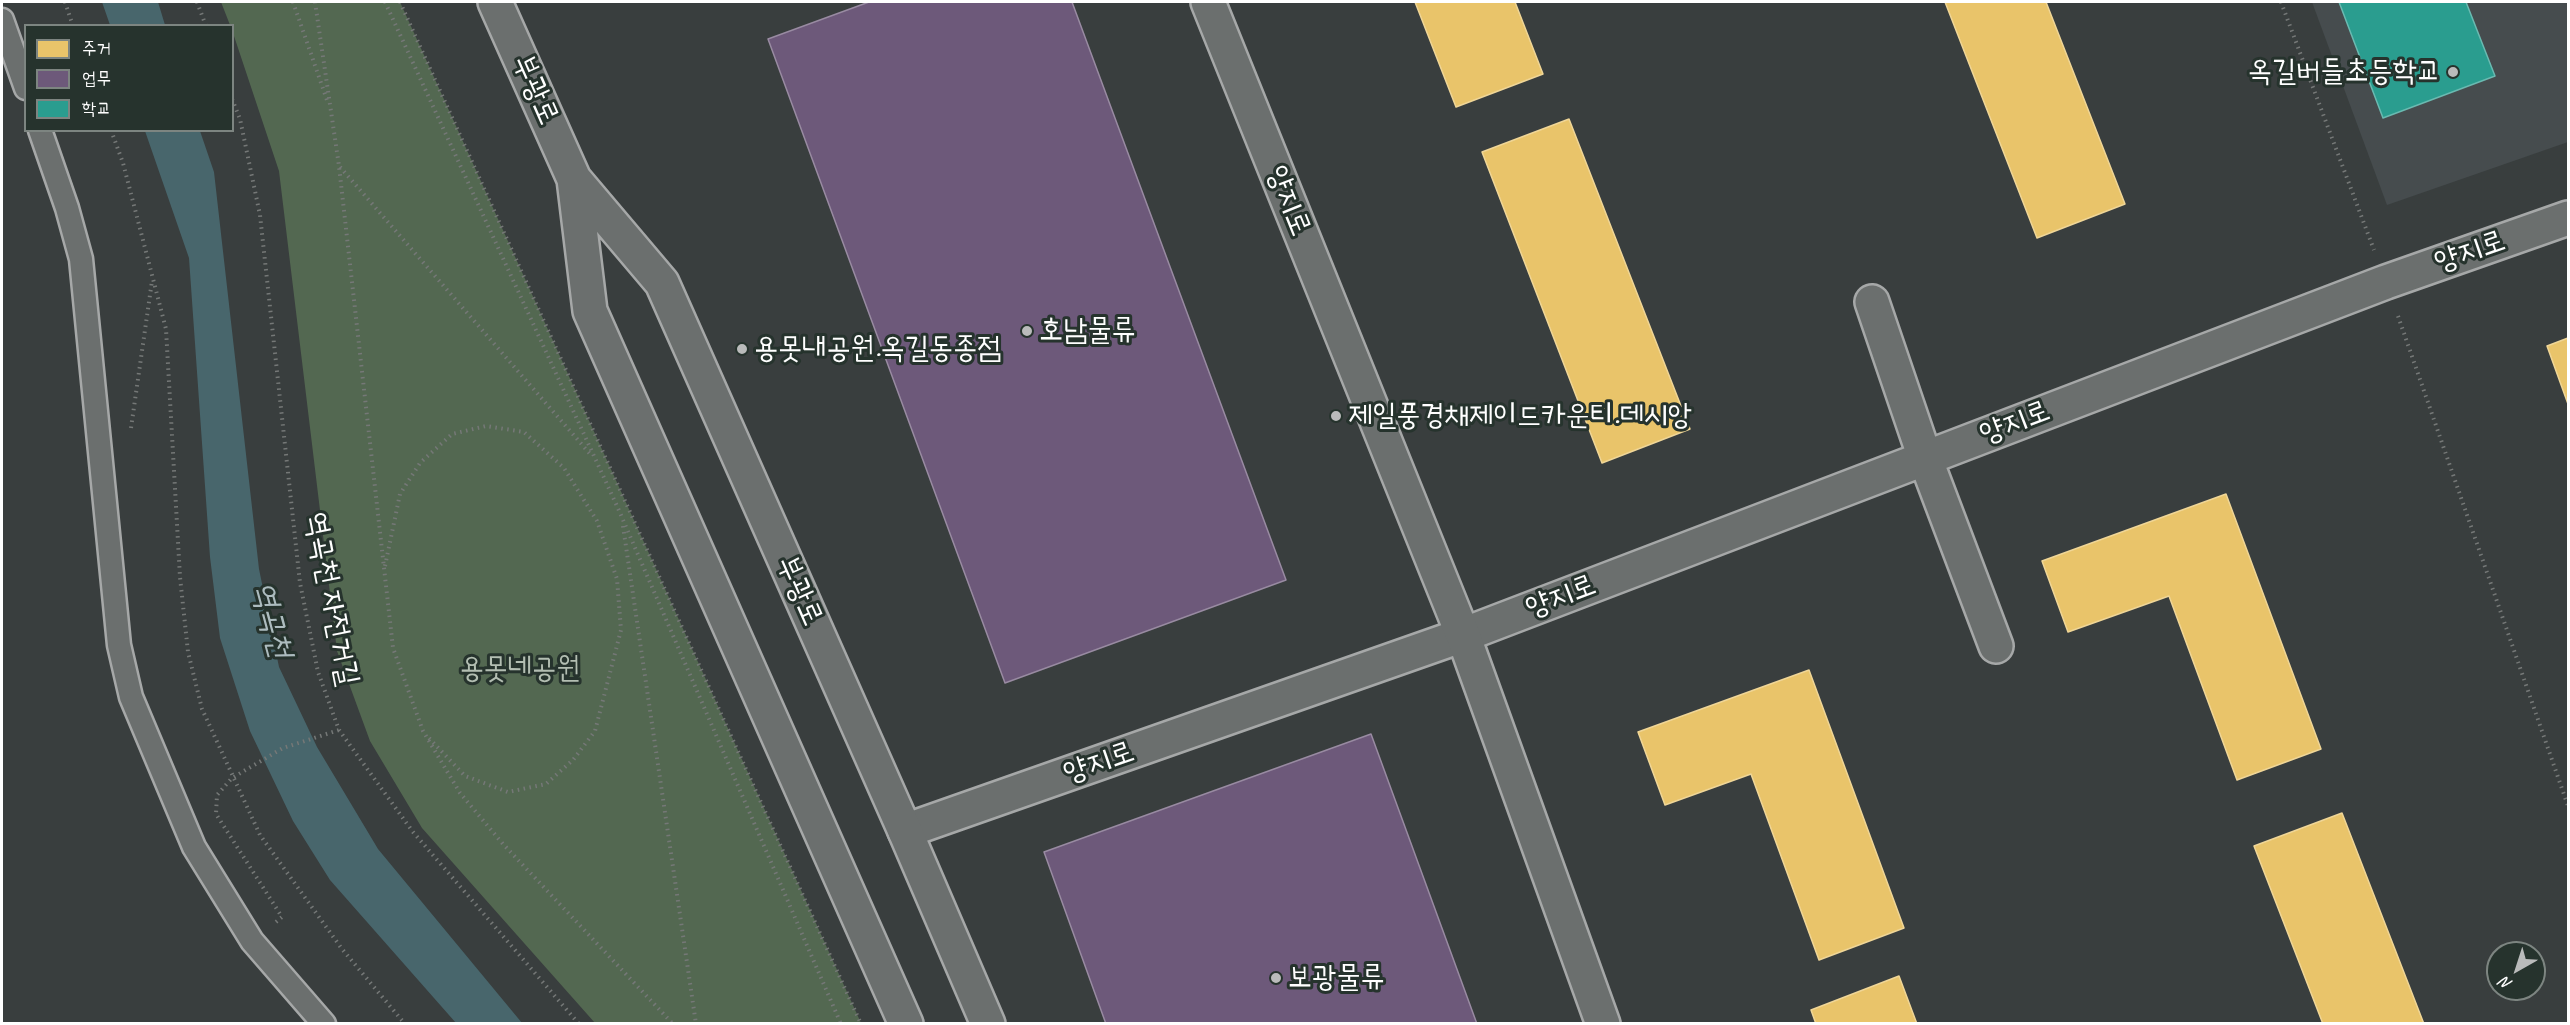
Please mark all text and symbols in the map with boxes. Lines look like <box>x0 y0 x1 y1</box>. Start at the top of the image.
legend <box>24 24 234 132</box>
text: 주거 <box>82 37 111 59</box>
street label: 부광로 <box>504 50 566 130</box>
place label: 옥길버들초등학교 <box>2248 54 2441 90</box>
marker: 옥길버들초등학교 <box>2446 65 2460 79</box>
text: 업무 <box>82 67 111 89</box>
text: 학교 <box>82 97 111 119</box>
street label: 양지로 <box>1258 161 1318 241</box>
street label: 양지로 <box>2430 223 2510 281</box>
place label: 호남물류 <box>1039 313 1136 349</box>
marker: 호남물류 <box>1020 324 1034 338</box>
place label: 용못내공원.옥길동종점 <box>754 331 1001 367</box>
marker: 용못내공원.옥길동종점 <box>735 342 749 356</box>
street label: 양지로 <box>1975 393 2055 453</box>
place label: 제일풍경채제이드카운티.데시앙 <box>1348 398 1692 434</box>
marker: 제일풍경채제이드카운티.데시앙 <box>1329 409 1343 423</box>
street label: 역곡천 자전거길 <box>297 509 365 689</box>
street label: 부광로 <box>768 551 830 631</box>
street label: 양지로 <box>1521 567 1601 627</box>
water label: 역곡천 <box>242 578 300 662</box>
park label: 용못네공원 <box>460 651 580 687</box>
street label: 양지로 <box>1059 734 1139 792</box>
north arrow <box>2486 941 2546 1001</box>
place label: 보광물류 <box>1288 960 1385 996</box>
marker: 보광물류 <box>1269 971 1283 985</box>
text: N <box>2496 973 2516 994</box>

